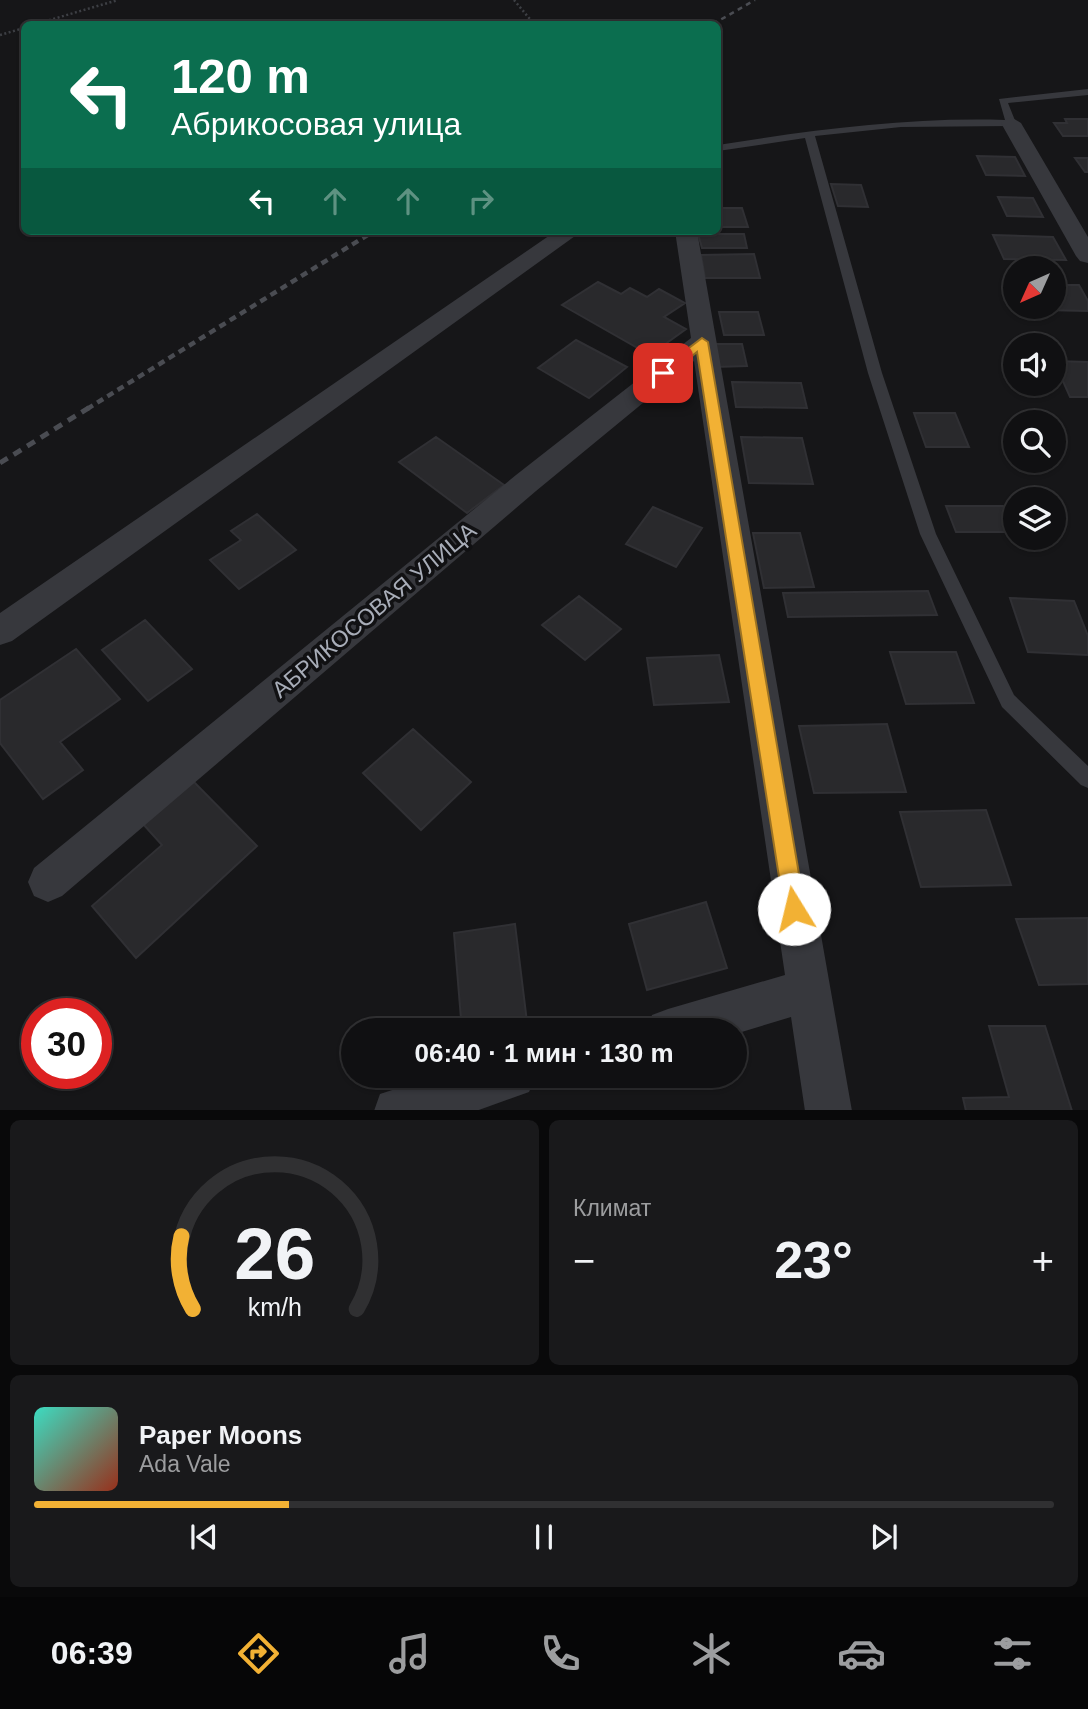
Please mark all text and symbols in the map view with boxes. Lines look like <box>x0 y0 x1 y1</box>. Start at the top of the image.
icon: left <box>56 49 147 140</box>
text: 120 m <box>171 49 310 103</box>
text: Абрикосовая улица <box>171 106 461 142</box>
icon: left <box>243 182 281 220</box>
icon: ahead <box>316 182 354 220</box>
icon: ahead <box>389 182 427 220</box>
icon: right <box>462 182 500 220</box>
north arrow <box>1003 256 1066 318</box>
map controls <box>1003 256 1066 550</box>
button: sound <box>1003 333 1066 396</box>
pin <box>633 343 693 403</box>
icon: arrive <box>644 354 682 392</box>
button: search <box>1003 410 1066 473</box>
button: layers <box>1003 487 1066 550</box>
street label: АБРИКОСОВАЯ УЛИЦА <box>267 517 482 703</box>
position arrow <box>757 872 831 946</box>
speed limit sign: 30 <box>21 998 112 1089</box>
text: 06:40 · 1 мин · 130 m <box>414 1038 674 1068</box>
text: Климат <box>573 1195 651 1221</box>
text: 26 <box>234 1213 315 1294</box>
text: 23° <box>774 1231 853 1289</box>
text: − <box>573 1240 595 1282</box>
text: + <box>1032 1240 1054 1282</box>
text: km/h <box>247 1292 302 1320</box>
text: Paper Moons <box>139 1420 302 1450</box>
text: Ada Vale <box>139 1451 231 1477</box>
icon: previous <box>185 1518 223 1556</box>
icon: pause <box>525 1518 563 1556</box>
icon: next <box>865 1518 903 1556</box>
icon: directions <box>234 1629 283 1678</box>
icon: music <box>385 1629 434 1678</box>
icon: phone <box>536 1629 585 1678</box>
icon: climate <box>687 1629 736 1678</box>
icon: car <box>837 1629 886 1678</box>
icon: filters <box>988 1629 1037 1678</box>
text: 06:39 <box>51 1635 133 1671</box>

